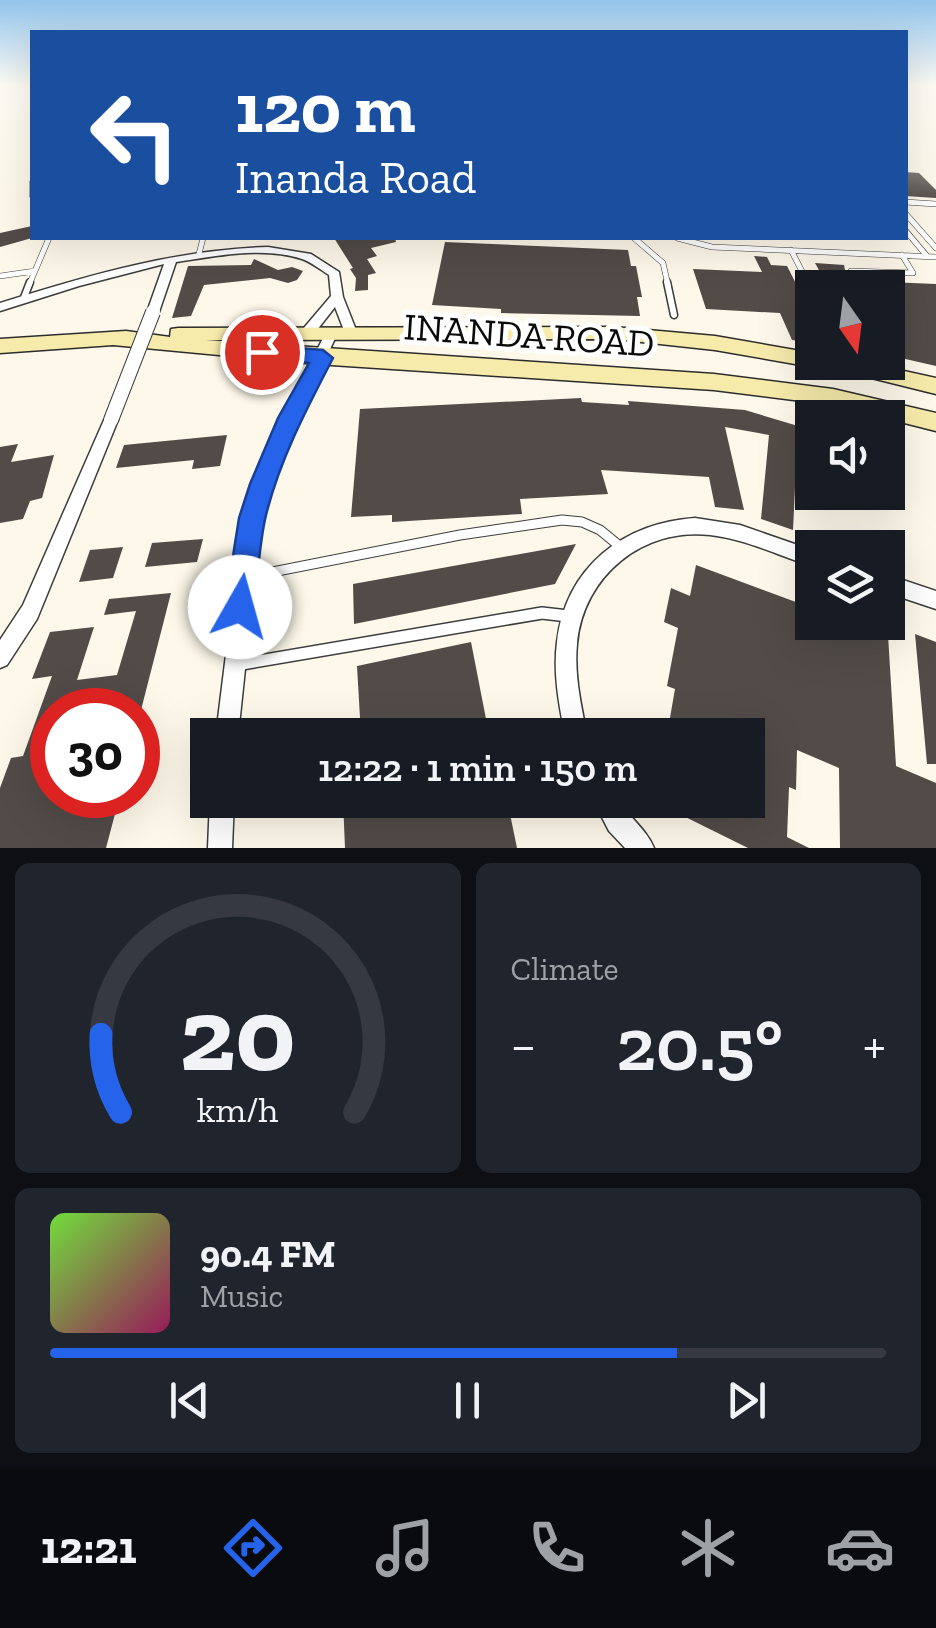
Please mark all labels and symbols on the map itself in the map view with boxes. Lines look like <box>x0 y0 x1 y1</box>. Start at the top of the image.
north arrow <box>795 270 905 380</box>
street label: INANDA ROAD <box>402 303 656 367</box>
pin <box>220 310 305 395</box>
position arrow <box>188 555 292 659</box>
speed limit sign: 30 <box>30 688 160 818</box>

